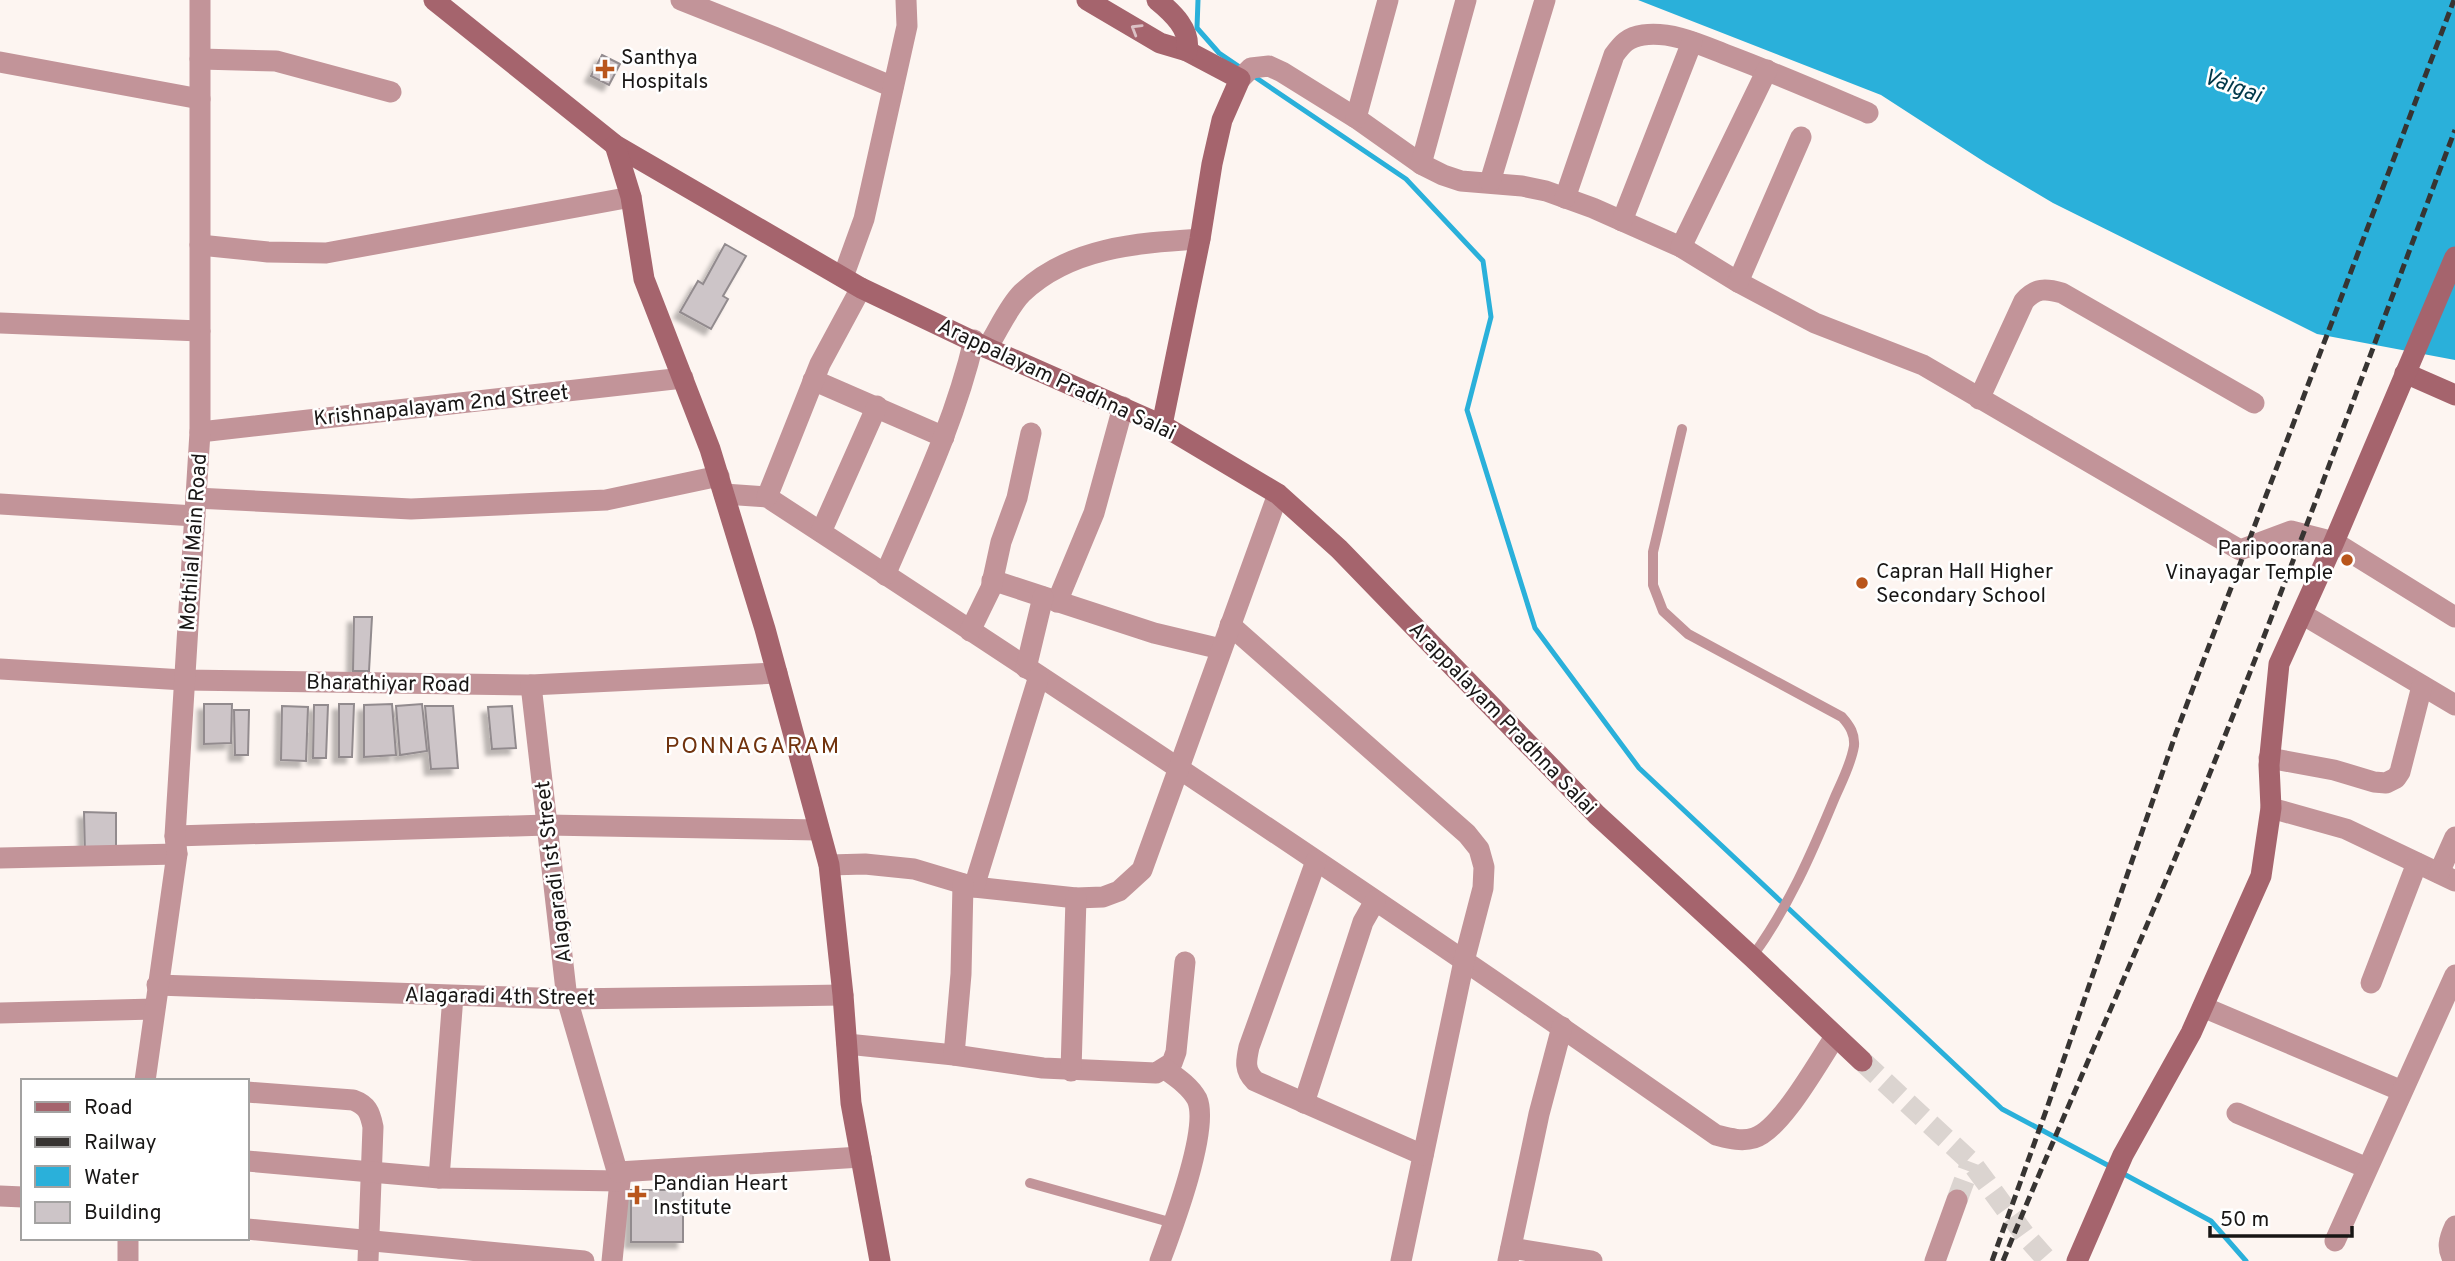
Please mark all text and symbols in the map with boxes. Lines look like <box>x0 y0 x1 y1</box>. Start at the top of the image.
one-way arrow <box>1130 24 1143 37</box>
place label: Santhya Hospitals <box>621 45 708 96</box>
marker: Santhya Hospitals <box>595 59 615 79</box>
water label: Vaigai <box>2199 63 2267 112</box>
street label: Arappalayam Pradhna Salai <box>933 313 1180 447</box>
street label: Krishnapalayam 2nd Street <box>312 380 570 433</box>
street label: Mothilal Main Road <box>175 452 214 632</box>
place label: Paripoorana Vinayagar Temple <box>2165 536 2333 587</box>
marker: Paripoorana Vinayagar Temple <box>2339 552 2355 568</box>
place label: Capran Hall Higher Secondary School <box>1876 559 2053 610</box>
marker: Capran Hall Higher Secondary School <box>1854 575 1870 591</box>
street label: Arappalayam Pradhna Salai <box>1402 616 1602 822</box>
street label: Bharathiyar Road <box>306 670 470 699</box>
district label: PONNAGARAM <box>665 733 841 762</box>
street label: Alagaradi 1st Street <box>530 779 579 964</box>
street label: Alagaradi 4th Street <box>404 982 596 1013</box>
legend <box>21 1079 248 1240</box>
text: Road <box>84 1095 133 1122</box>
text: Railway <box>84 1130 157 1157</box>
text: Water <box>84 1165 139 1192</box>
place label: Pandian Heart Institute <box>653 1171 788 1222</box>
marker: Pandian Heart Institute <box>627 1185 647 1205</box>
scale bar <box>2210 1194 2352 1238</box>
text: Building <box>84 1200 162 1227</box>
text: 50 m <box>2220 1207 2269 1234</box>

